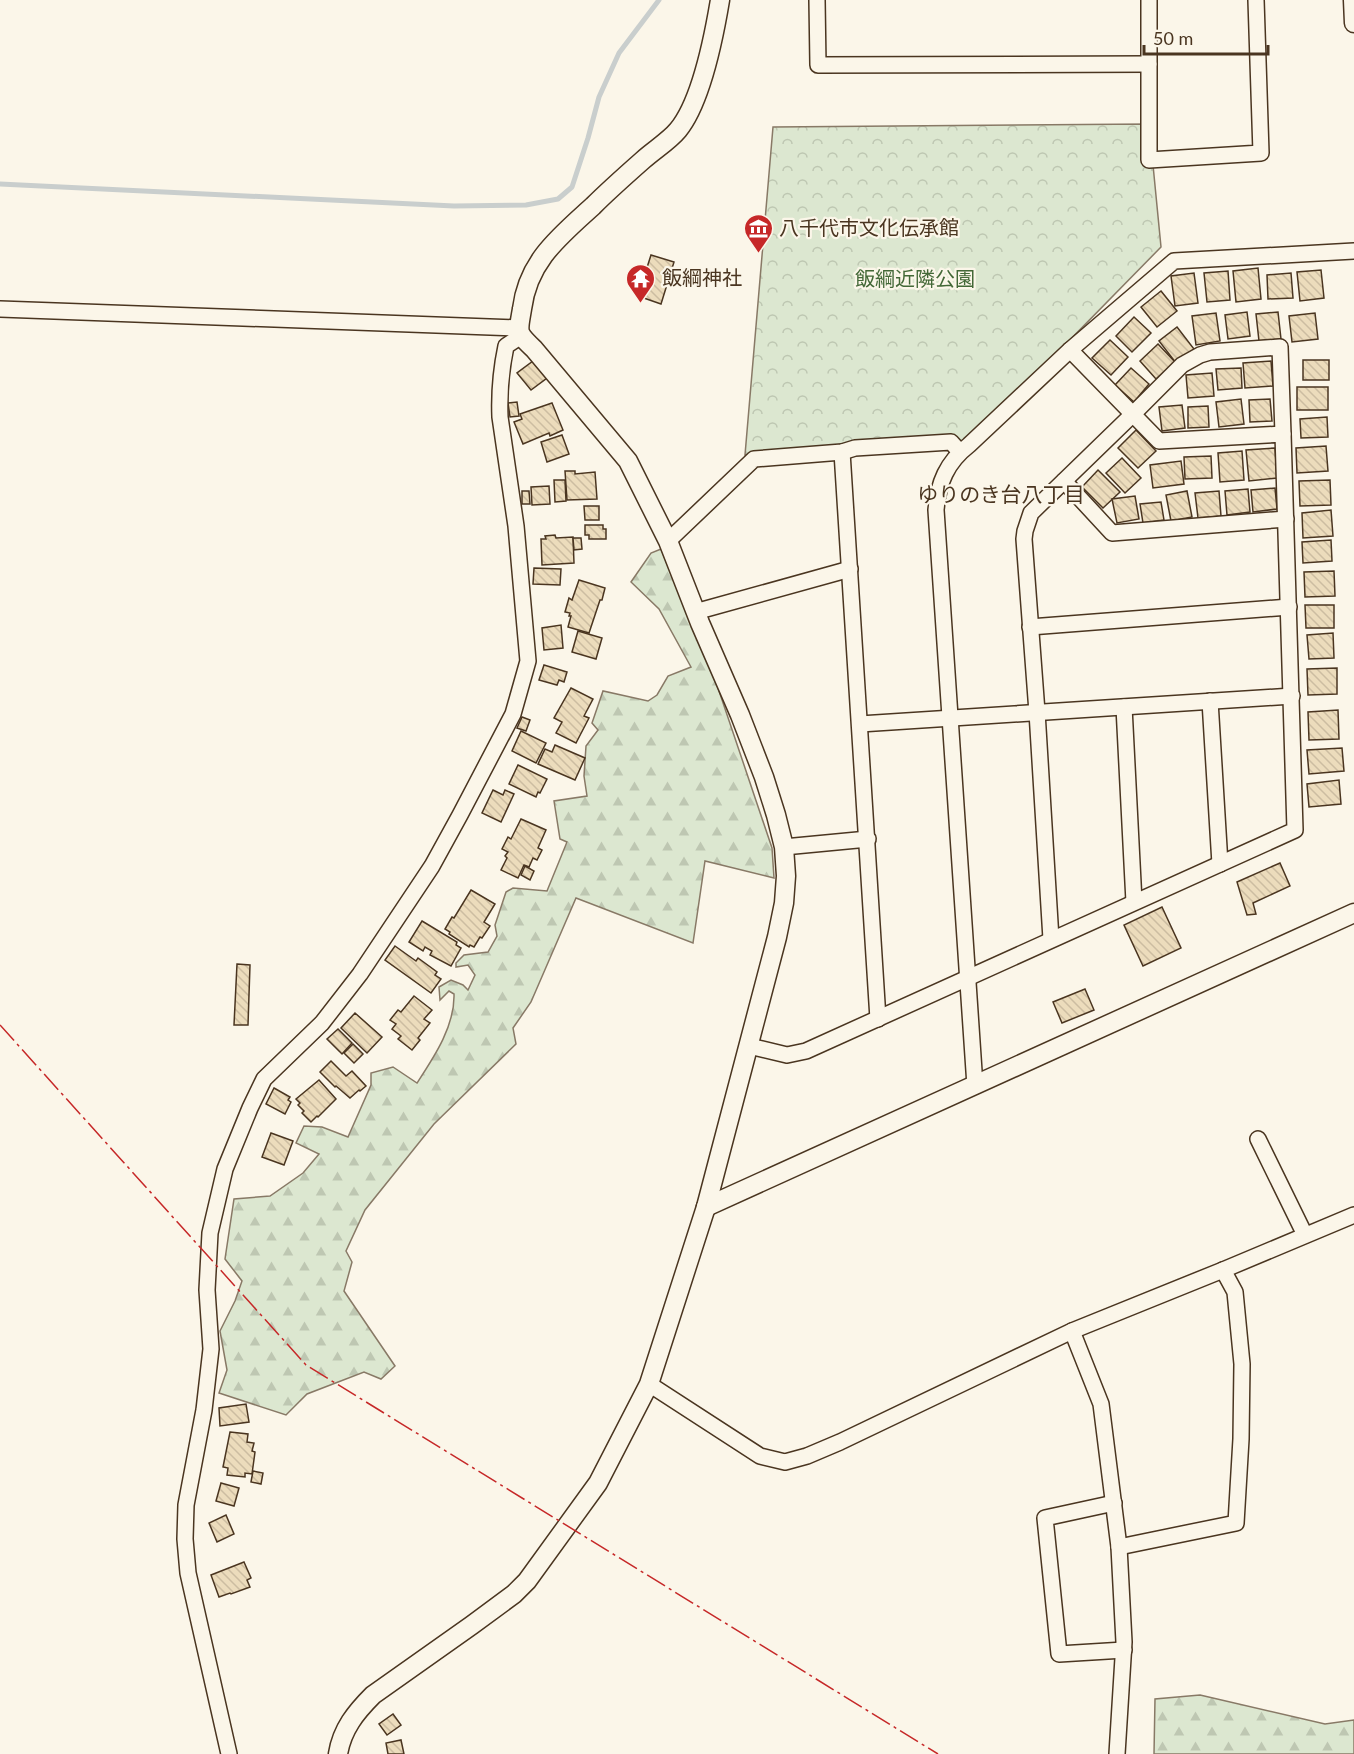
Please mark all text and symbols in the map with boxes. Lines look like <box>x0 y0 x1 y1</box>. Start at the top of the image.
scale bar <box>1144 18 1268 56</box>
text: 50 m <box>1153 27 1193 49</box>
museum icon: 八千代市文化伝承館 <box>742 212 774 254</box>
place label: 八千代市文化伝承館 <box>779 215 959 239</box>
temple icon: 飯綱神社 <box>625 262 657 304</box>
place label: 飯綱神社 <box>662 265 742 289</box>
park label: 飯綱近隣公園 <box>855 266 975 290</box>
district label: ゆりのき台八丁目 <box>917 481 1085 506</box>

